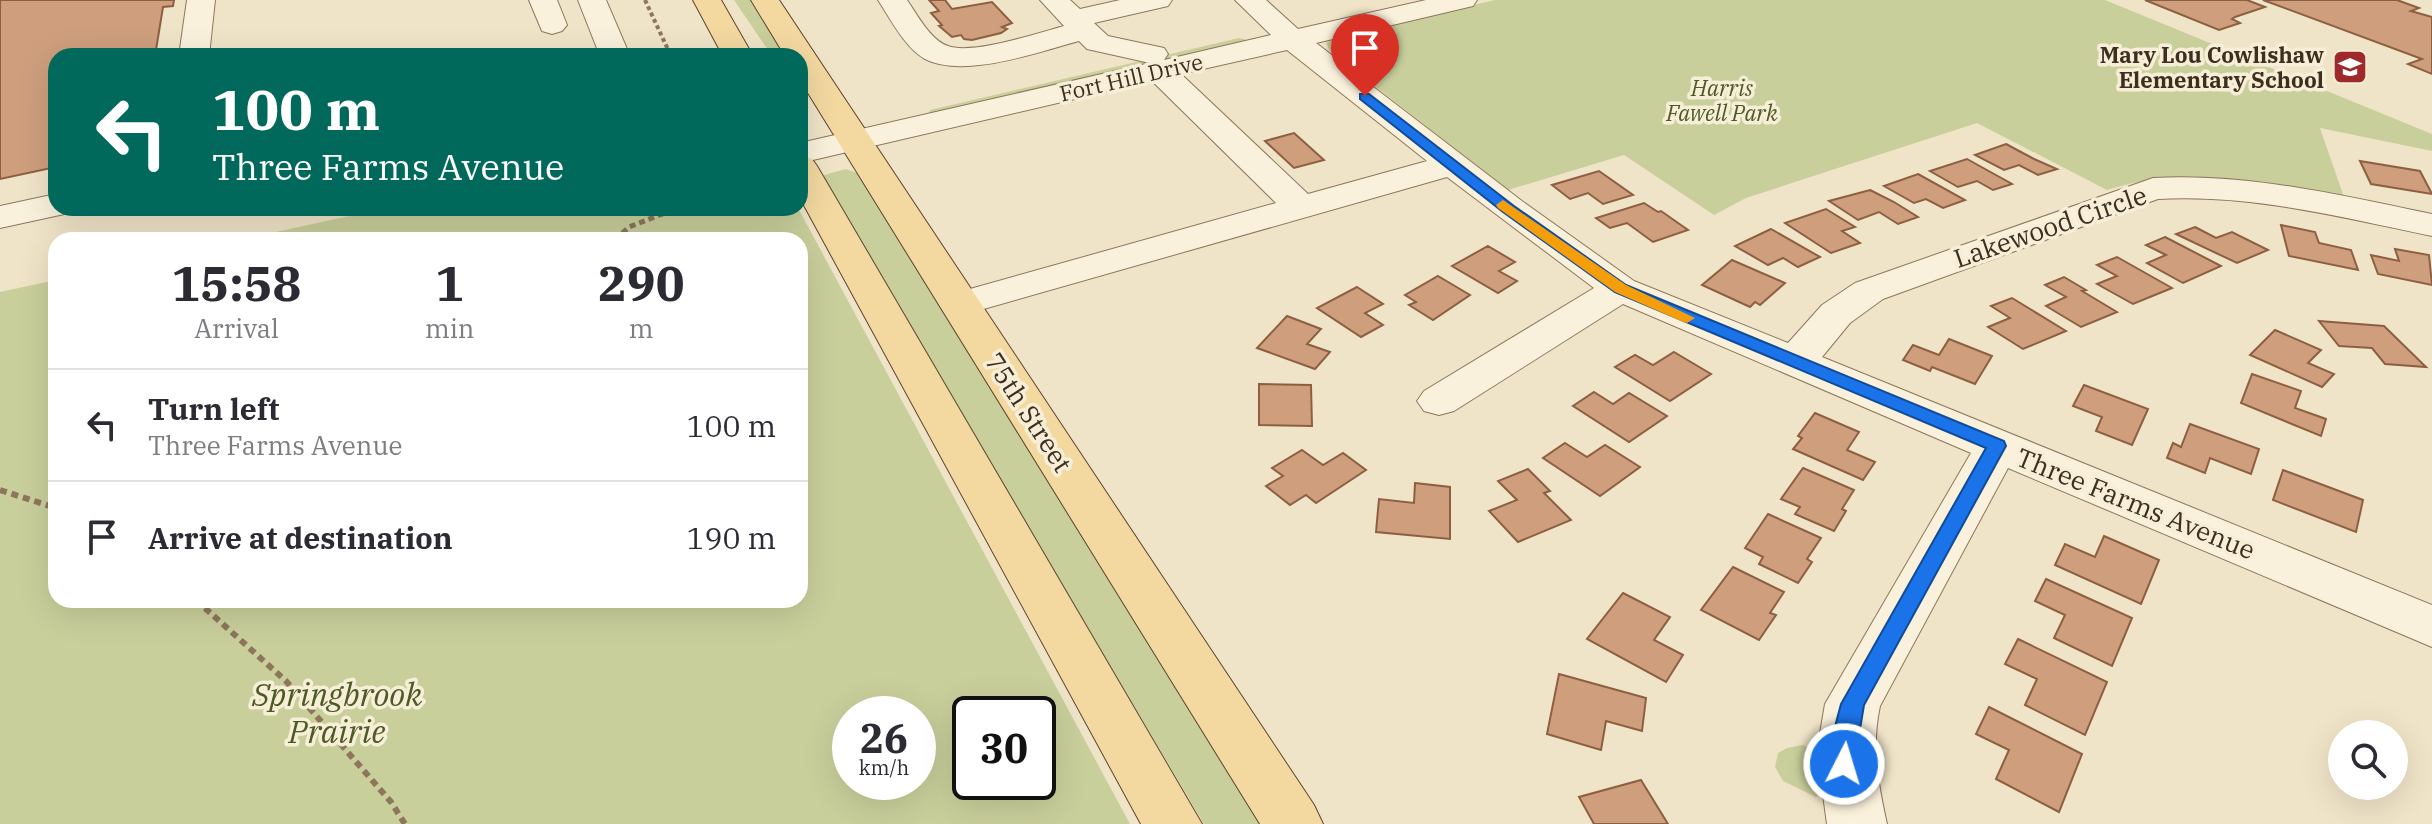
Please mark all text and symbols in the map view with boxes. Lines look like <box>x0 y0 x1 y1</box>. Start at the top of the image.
pin <box>1331 14.0 1399 96</box>
icon: arrive <box>1343 26 1387 70</box>
place label: Mary Lou Cowlishaw Elementary School <box>2100 40 2324 94</box>
street label: Fort Hill Drive <box>1057 46 1205 108</box>
school or university icon: Mary Lou Cowlishaw Elementary School <box>2331 48 2369 86</box>
text: 100 m <box>212 73 380 145</box>
park label: Harris Fawell Park <box>1665 73 1778 127</box>
icon: left <box>80 80 184 184</box>
text: Three Farms Avenue <box>212 143 564 190</box>
street label: Lakewood Circle <box>1949 177 2151 275</box>
text: 15:58 <box>172 252 301 314</box>
text: 1 <box>435 252 464 314</box>
text: 290 <box>598 252 684 314</box>
text: Arrival <box>194 311 279 345</box>
text: min <box>425 311 474 345</box>
text: m <box>629 311 654 345</box>
street label: 75th Street <box>978 346 1080 478</box>
text: Turn left <box>148 389 280 428</box>
icon: left <box>80 403 124 447</box>
text: 100 m <box>686 406 776 445</box>
text: Three Farms Avenue <box>148 428 402 462</box>
street label: Three Farms Avenue <box>2012 440 2260 566</box>
icon: arrive <box>80 515 124 559</box>
text: Arrive at destination <box>148 518 453 557</box>
text: 190 m <box>686 518 776 557</box>
park label: Springbrook Prairie <box>251 673 422 752</box>
speed limit sign: 30 <box>952 696 1056 800</box>
text: 26 <box>860 712 908 764</box>
map controls <box>2328 720 2408 800</box>
button: search <box>2328 720 2408 800</box>
position arrow <box>1802 722 1886 806</box>
text: km/h <box>859 754 909 781</box>

